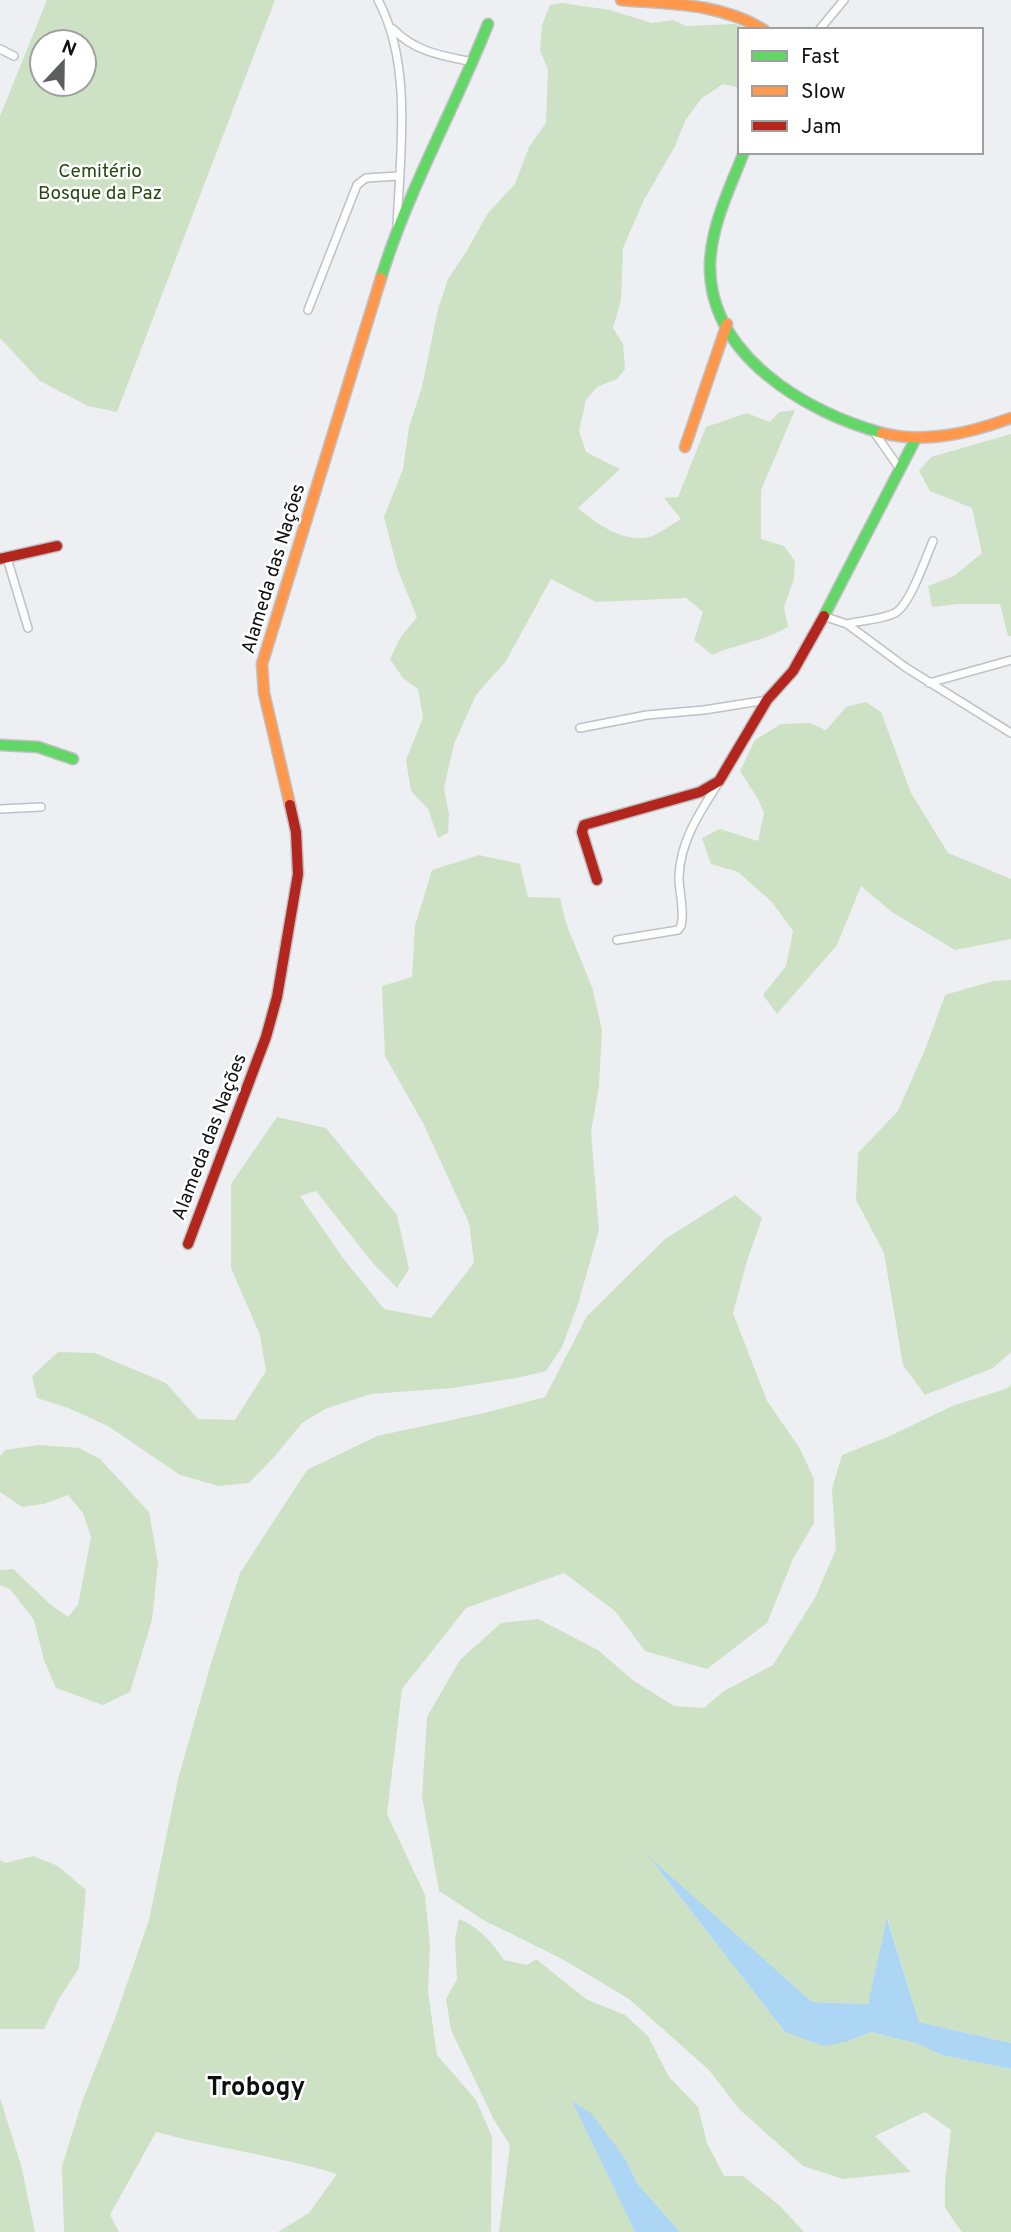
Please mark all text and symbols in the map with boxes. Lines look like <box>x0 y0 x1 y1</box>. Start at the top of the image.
north arrow <box>28 28 98 98</box>
legend <box>738 28 983 154</box>
text: N <box>58 35 79 63</box>
text: Fast <box>801 44 840 71</box>
text: Slow <box>801 79 846 106</box>
text: Jam <box>801 114 842 141</box>
park label: Cemitério Bosque da Paz <box>38 160 162 206</box>
street label: Alameda das Nações <box>237 481 311 657</box>
street label: Alameda das Nações <box>167 1050 253 1224</box>
district label: Trobogy <box>207 2072 306 2105</box>

